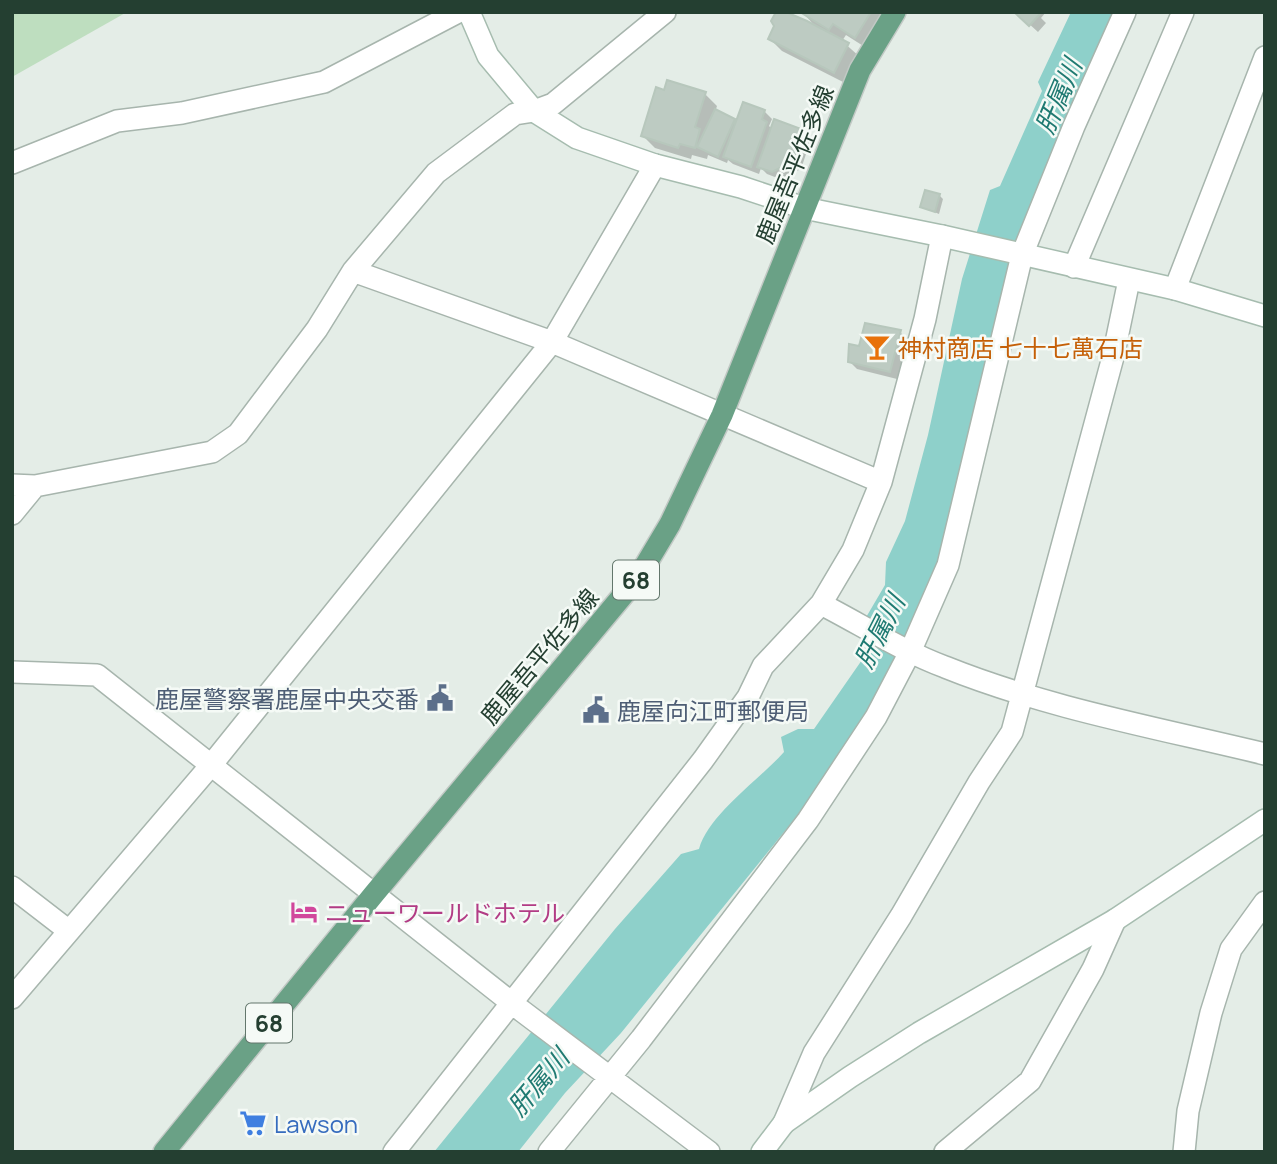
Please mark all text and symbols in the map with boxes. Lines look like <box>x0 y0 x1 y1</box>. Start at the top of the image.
water label: 肝属川 <box>1026 50 1091 139</box>
street label: 鹿屋吾平佐多線 <box>747 80 841 248</box>
place label: 神村商店 七十七萬石店 <box>898 331 1143 364</box>
bar icon: 神村商店 七十七萬石店 <box>862 332 892 362</box>
road number: 68 <box>613 560 659 600</box>
street label: 鹿屋吾平佐多線 <box>472 581 606 731</box>
water label: 肝属川 <box>845 585 914 674</box>
place label: 鹿屋警察署鹿屋中央交番 <box>155 682 419 715</box>
public building icon: 鹿屋警察署鹿屋中央交番 <box>425 683 455 713</box>
place label: 鹿屋向江町郵便局 <box>617 694 809 727</box>
public building icon: 鹿屋向江町郵便局 <box>581 695 611 725</box>
place label: ニューワールドホテル <box>325 896 565 929</box>
hotel icon: ニューワールドホテル <box>289 897 319 927</box>
road number: 68 <box>246 1004 292 1042</box>
water label: 肝属川 <box>499 1038 579 1123</box>
place label: Lawson <box>274 1107 358 1140</box>
supermarket icon: Lawson <box>238 1108 268 1138</box>

